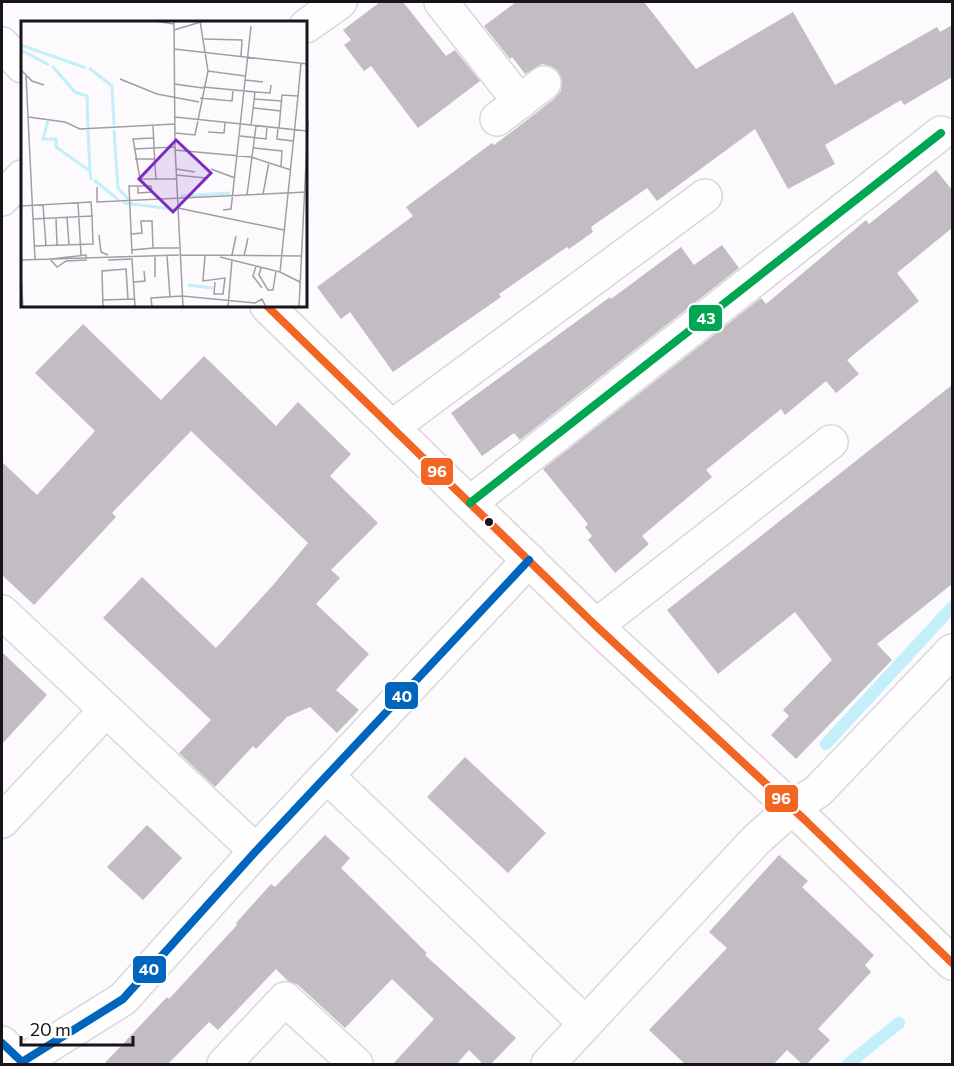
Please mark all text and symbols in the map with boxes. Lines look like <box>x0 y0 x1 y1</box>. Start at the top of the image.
inset map <box>21 21 308 308</box>
line badge: 43 <box>688 304 723 332</box>
text: 43 <box>696 308 716 327</box>
line badge: 96 <box>420 457 454 486</box>
text: 96 <box>427 461 447 480</box>
unlabelled marker <box>483 516 495 528</box>
line badge: 40 <box>384 681 419 710</box>
text: 40 <box>392 686 412 705</box>
line badge: 96 <box>764 784 799 813</box>
text: 96 <box>771 788 791 807</box>
line badge: 40 <box>132 955 167 984</box>
text: 40 <box>139 959 159 978</box>
scale bar <box>21 1009 134 1047</box>
text: 20 m <box>30 1018 71 1040</box>

